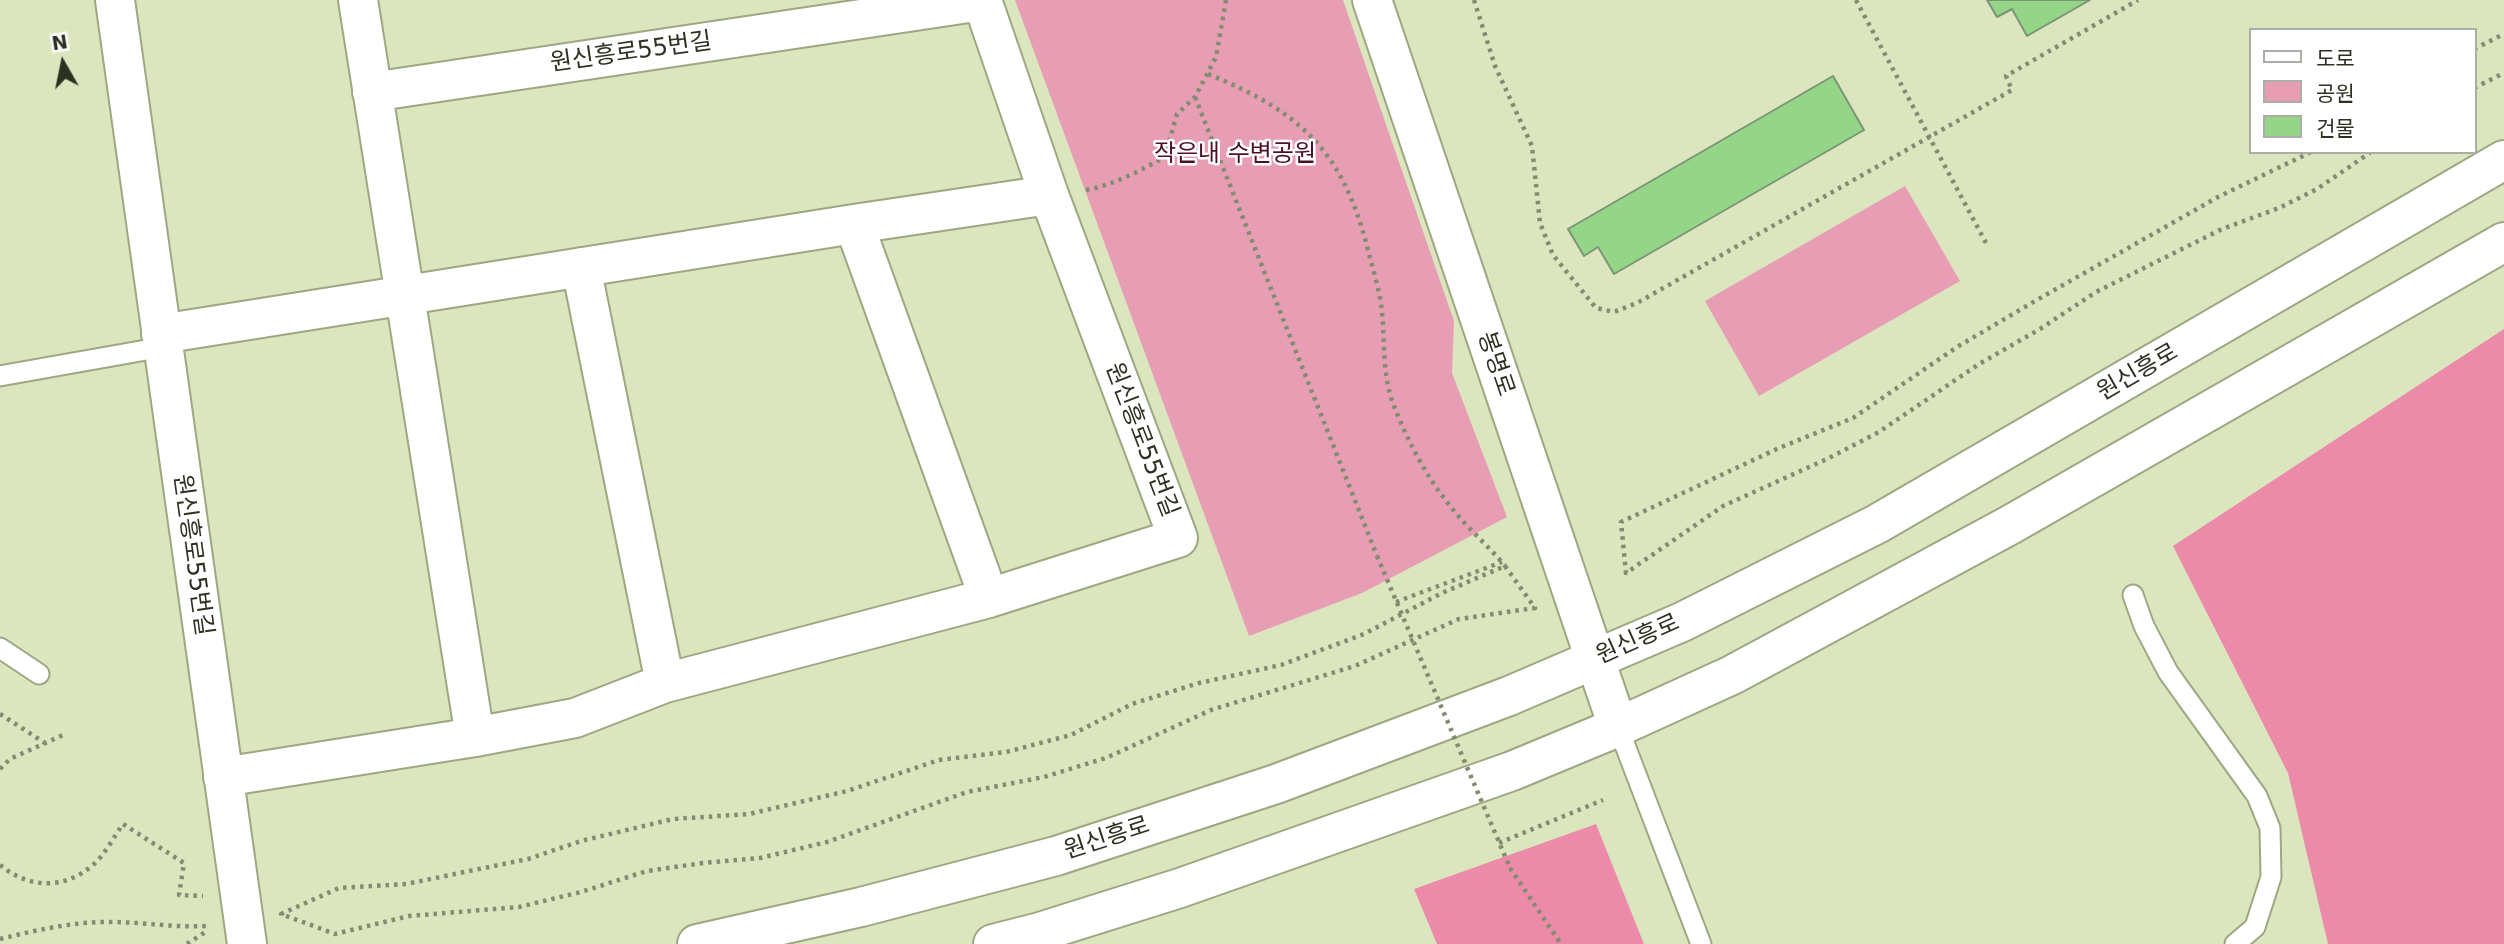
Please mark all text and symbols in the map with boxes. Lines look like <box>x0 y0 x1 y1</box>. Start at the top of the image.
street label: 원신흥로55번길 <box>548 27 714 79</box>
north arrow <box>28 28 98 98</box>
legend <box>2248 28 2476 154</box>
text: N <box>50 30 69 54</box>
text: 도로 <box>2316 47 2355 71</box>
text: 공원 <box>2316 82 2355 106</box>
text: 건물 <box>2316 117 2355 141</box>
park label: 작은내 수변공원 <box>1154 141 1316 169</box>
street label: 봉명로 <box>1471 328 1519 400</box>
street label: 원신흥로 <box>2093 338 2183 408</box>
street label: 원신흥로55번길 <box>1098 359 1184 521</box>
street label: 원신흥로55번길 <box>166 472 218 638</box>
street label: 원신흥로 <box>1592 609 1684 671</box>
street label: 원신흥로 <box>1061 812 1153 866</box>

